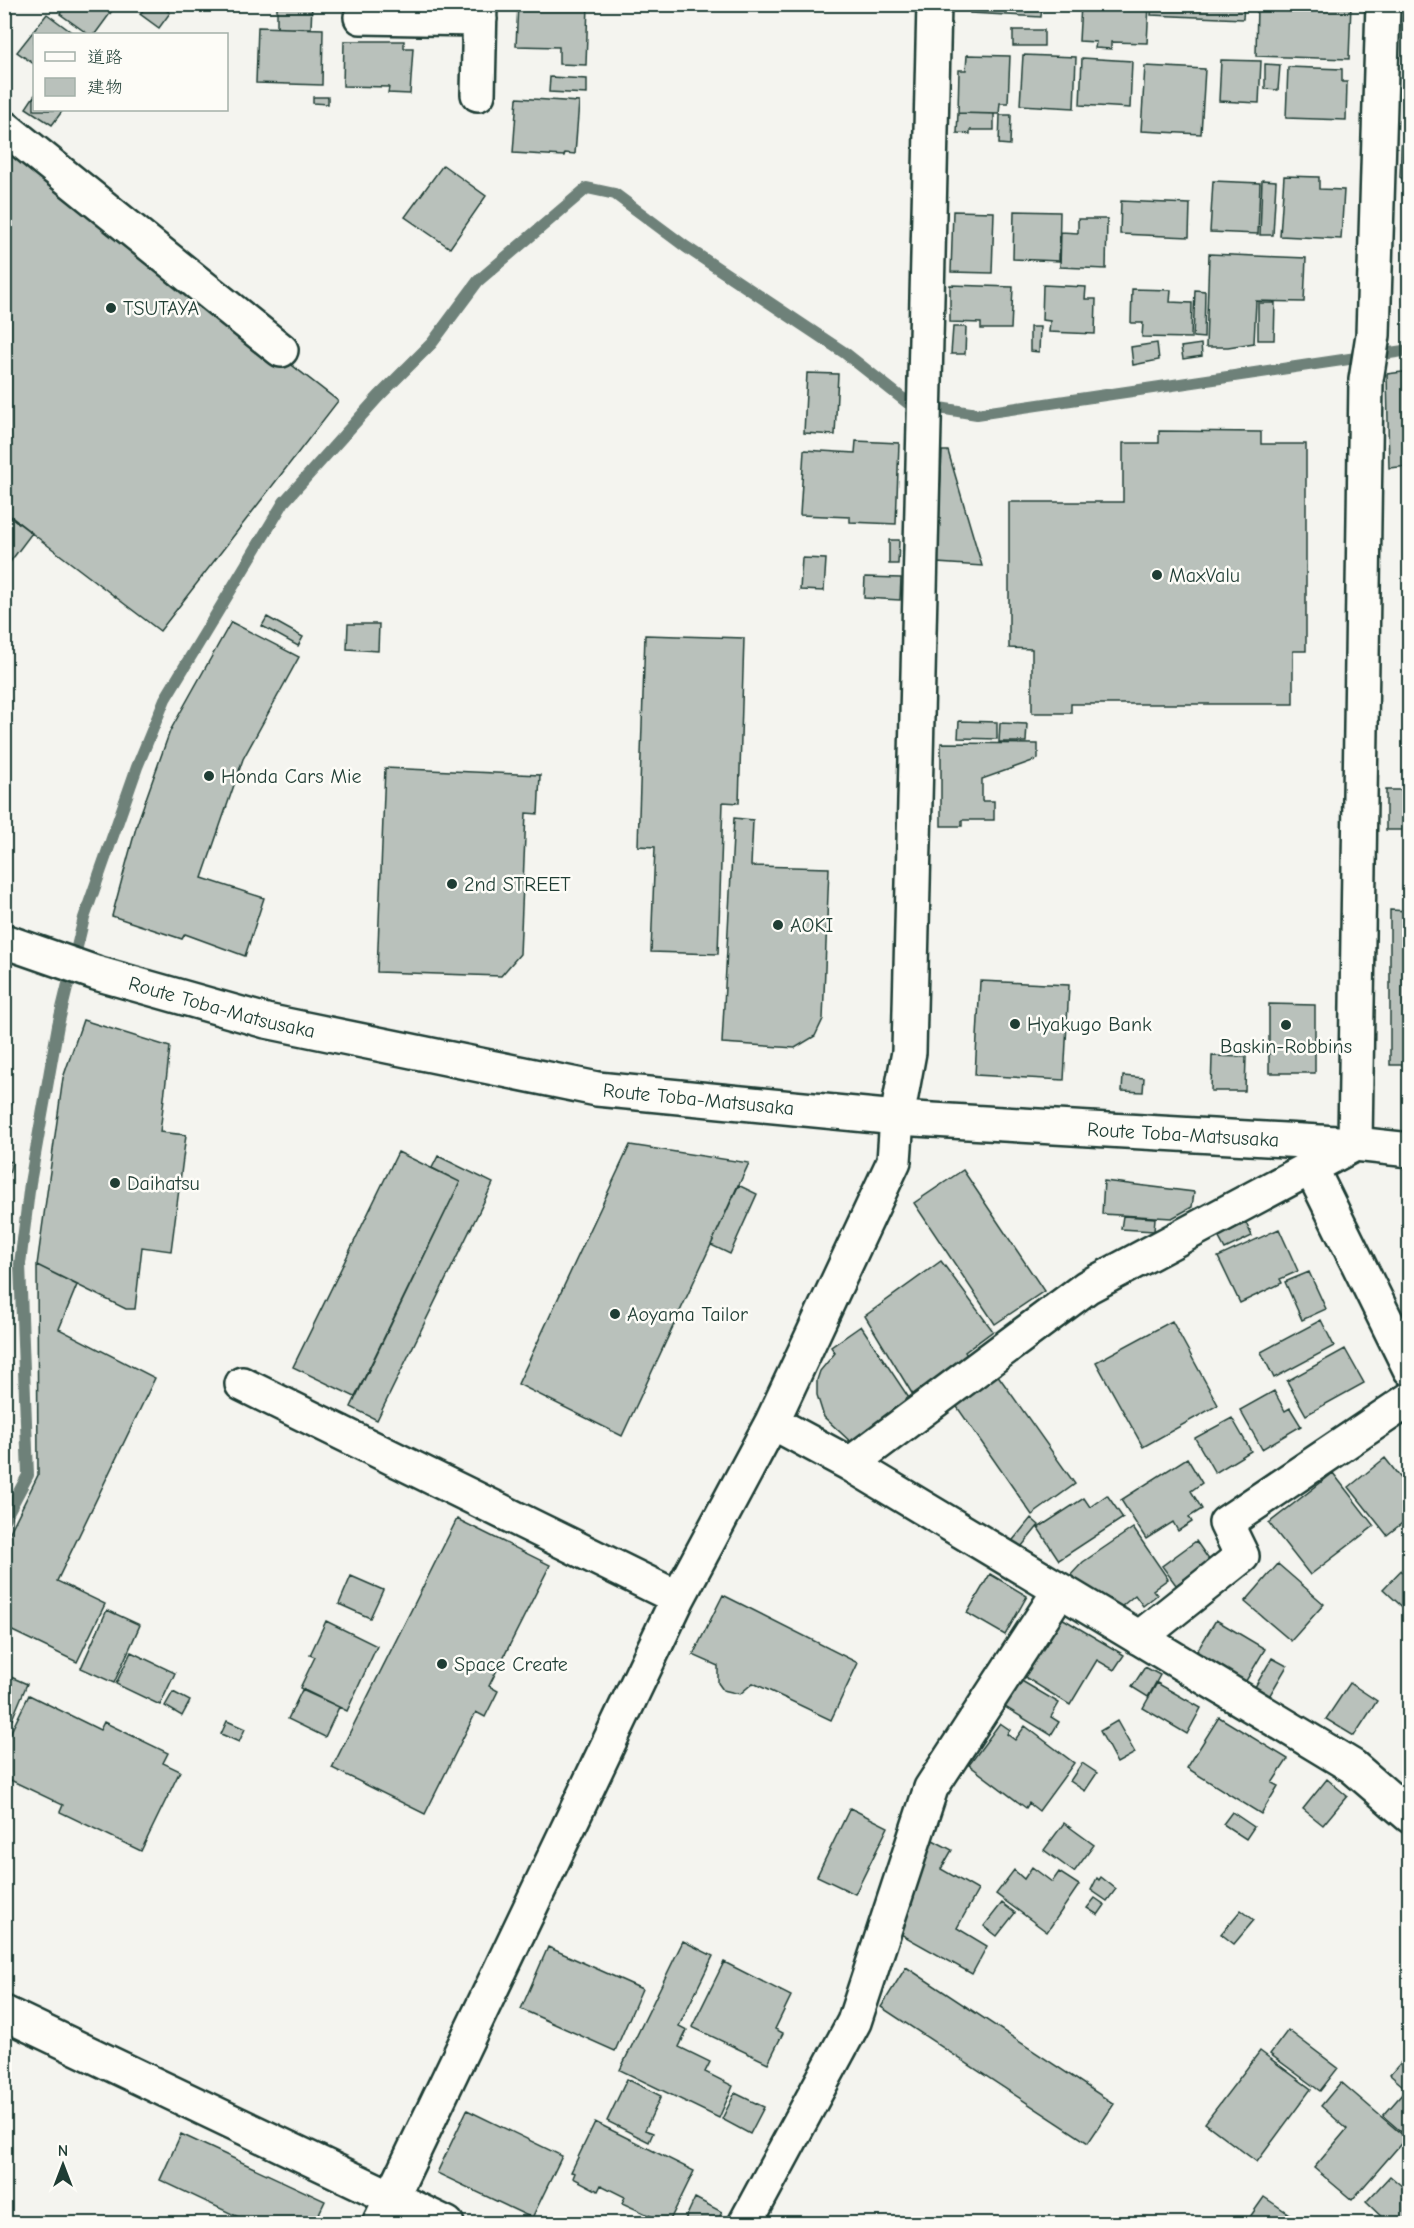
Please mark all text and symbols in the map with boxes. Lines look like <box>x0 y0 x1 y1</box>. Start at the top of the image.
legend <box>33 33 228 111</box>
text: 道路 <box>87 47 123 68</box>
text: 建物 <box>87 77 123 98</box>
place label: TSUTAYA <box>123 297 199 320</box>
marker: TSUTAYA <box>104 301 118 315</box>
place label: MaxValu <box>1169 564 1240 587</box>
marker: MaxValu <box>1150 568 1164 582</box>
place label: Honda Cars Mie <box>221 765 362 788</box>
marker: Honda Cars Mie <box>202 769 216 783</box>
place label: 2nd STREET <box>464 873 571 896</box>
marker: 2nd STREET <box>445 877 459 891</box>
place label: AOKI <box>790 914 834 937</box>
marker: AOKI <box>771 918 785 932</box>
street label: Route Toba-Matsusaka <box>126 972 317 1043</box>
place label: Hyakugo Bank <box>1027 1013 1152 1036</box>
marker: Hyakugo Bank <box>1008 1017 1022 1031</box>
marker: Baskin-Robbins <box>1279 1018 1293 1032</box>
place label: Baskin-Robbins <box>1220 1035 1352 1058</box>
street label: Route Toba-Matsusaka <box>602 1079 795 1120</box>
street label: Route Toba-Matsusaka <box>1087 1118 1280 1152</box>
place label: Daihatsu <box>127 1172 200 1195</box>
marker: Daihatsu <box>108 1176 122 1190</box>
place label: Aoyama Tailor <box>627 1303 748 1326</box>
marker: Aoyama Tailor <box>608 1307 622 1321</box>
place label: Space Create <box>454 1653 568 1676</box>
marker: Space Create <box>435 1657 449 1671</box>
north arrow <box>33 2135 93 2195</box>
text: N <box>58 2142 68 2160</box>

